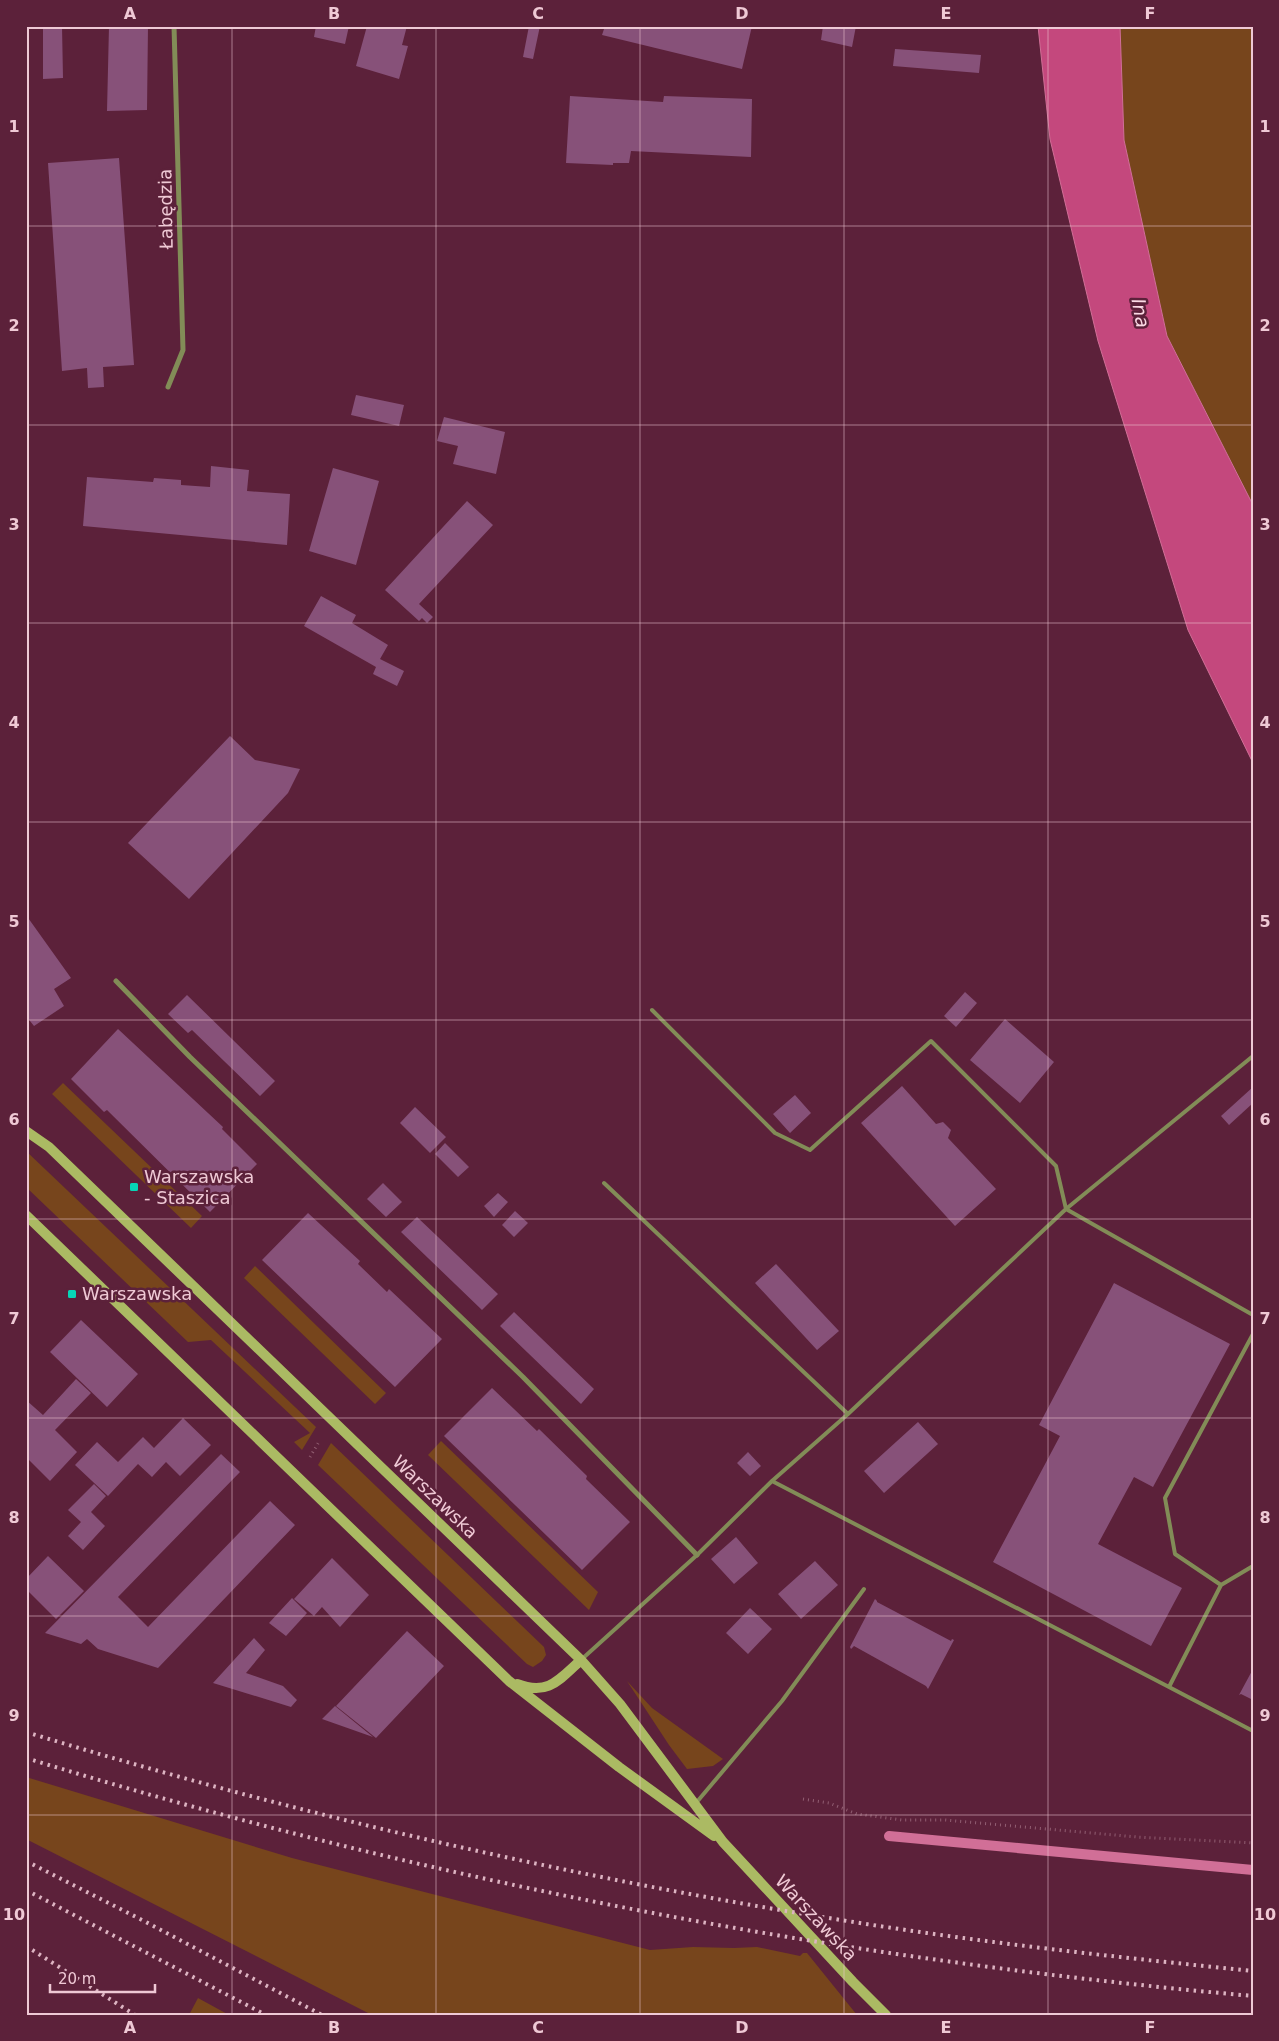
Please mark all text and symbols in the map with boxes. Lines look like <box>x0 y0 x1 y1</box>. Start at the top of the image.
text: A <box>124 4 137 23</box>
text: B <box>328 4 340 23</box>
text: C <box>532 4 544 23</box>
text: D <box>735 4 749 23</box>
text: E <box>941 4 951 23</box>
text: F <box>1145 4 1155 23</box>
text: 1 <box>8 117 20 136</box>
text: 1 <box>1259 117 1271 136</box>
street label: Łabędzia <box>154 169 177 250</box>
water label: Ina <box>1128 297 1154 329</box>
text: 2 <box>8 316 20 335</box>
text: 2 <box>1259 316 1271 335</box>
text: 3 <box>8 515 20 534</box>
text: 3 <box>1259 515 1271 534</box>
text: 4 <box>8 713 20 732</box>
text: 4 <box>1259 713 1271 732</box>
text: 5 <box>8 912 20 931</box>
text: 5 <box>1259 912 1271 931</box>
text: 6 <box>8 1110 20 1129</box>
text: 6 <box>1259 1110 1271 1129</box>
place label: Warszawska - Staszica <box>144 1166 254 1208</box>
marker: Warszawska - Staszica <box>128 1181 140 1193</box>
place label: Warszawska <box>82 1283 192 1304</box>
marker: Warszawska <box>66 1288 78 1300</box>
text: 7 <box>8 1309 20 1328</box>
text: 7 <box>1259 1309 1271 1328</box>
street label: Warszawska <box>388 1451 482 1542</box>
text: 8 <box>8 1508 20 1527</box>
text: 8 <box>1259 1508 1271 1527</box>
text: 9 <box>8 1706 20 1725</box>
text: 9 <box>1259 1706 1271 1725</box>
street label: Warszawska <box>771 1870 862 1965</box>
text: 10 <box>3 1905 25 1924</box>
text: 10 <box>1254 1905 1276 1924</box>
scale bar <box>50 1961 155 1993</box>
text: 20 m <box>58 1970 96 1988</box>
text: A <box>124 2018 137 2037</box>
text: B <box>328 2018 340 2037</box>
text: C <box>532 2018 544 2037</box>
text: D <box>735 2018 749 2037</box>
text: E <box>941 2018 951 2037</box>
text: F <box>1145 2018 1155 2037</box>

